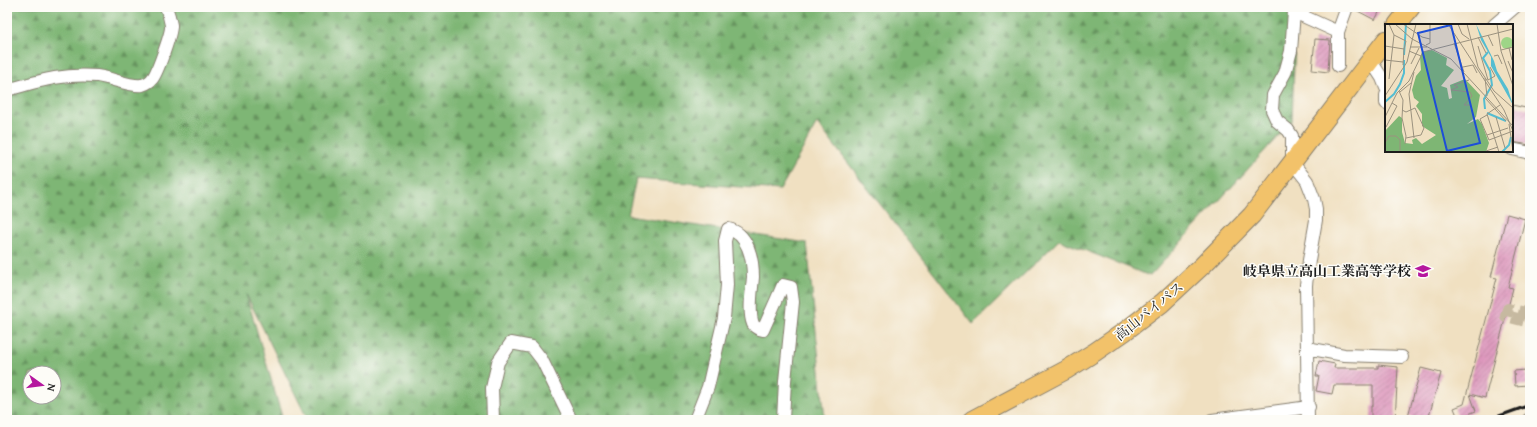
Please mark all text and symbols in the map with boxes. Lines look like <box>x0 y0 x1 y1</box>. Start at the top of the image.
inset map <box>1385 24 1513 152</box>
place label: 岐阜県立高山工業高等学校 <box>1243 261 1411 281</box>
school or university icon: 岐阜県立高山工業高等学校 <box>1414 262 1432 280</box>
street label: 高山バイパス <box>1110 277 1188 345</box>
north arrow <box>22 365 62 405</box>
text: N <box>43 382 60 394</box>

